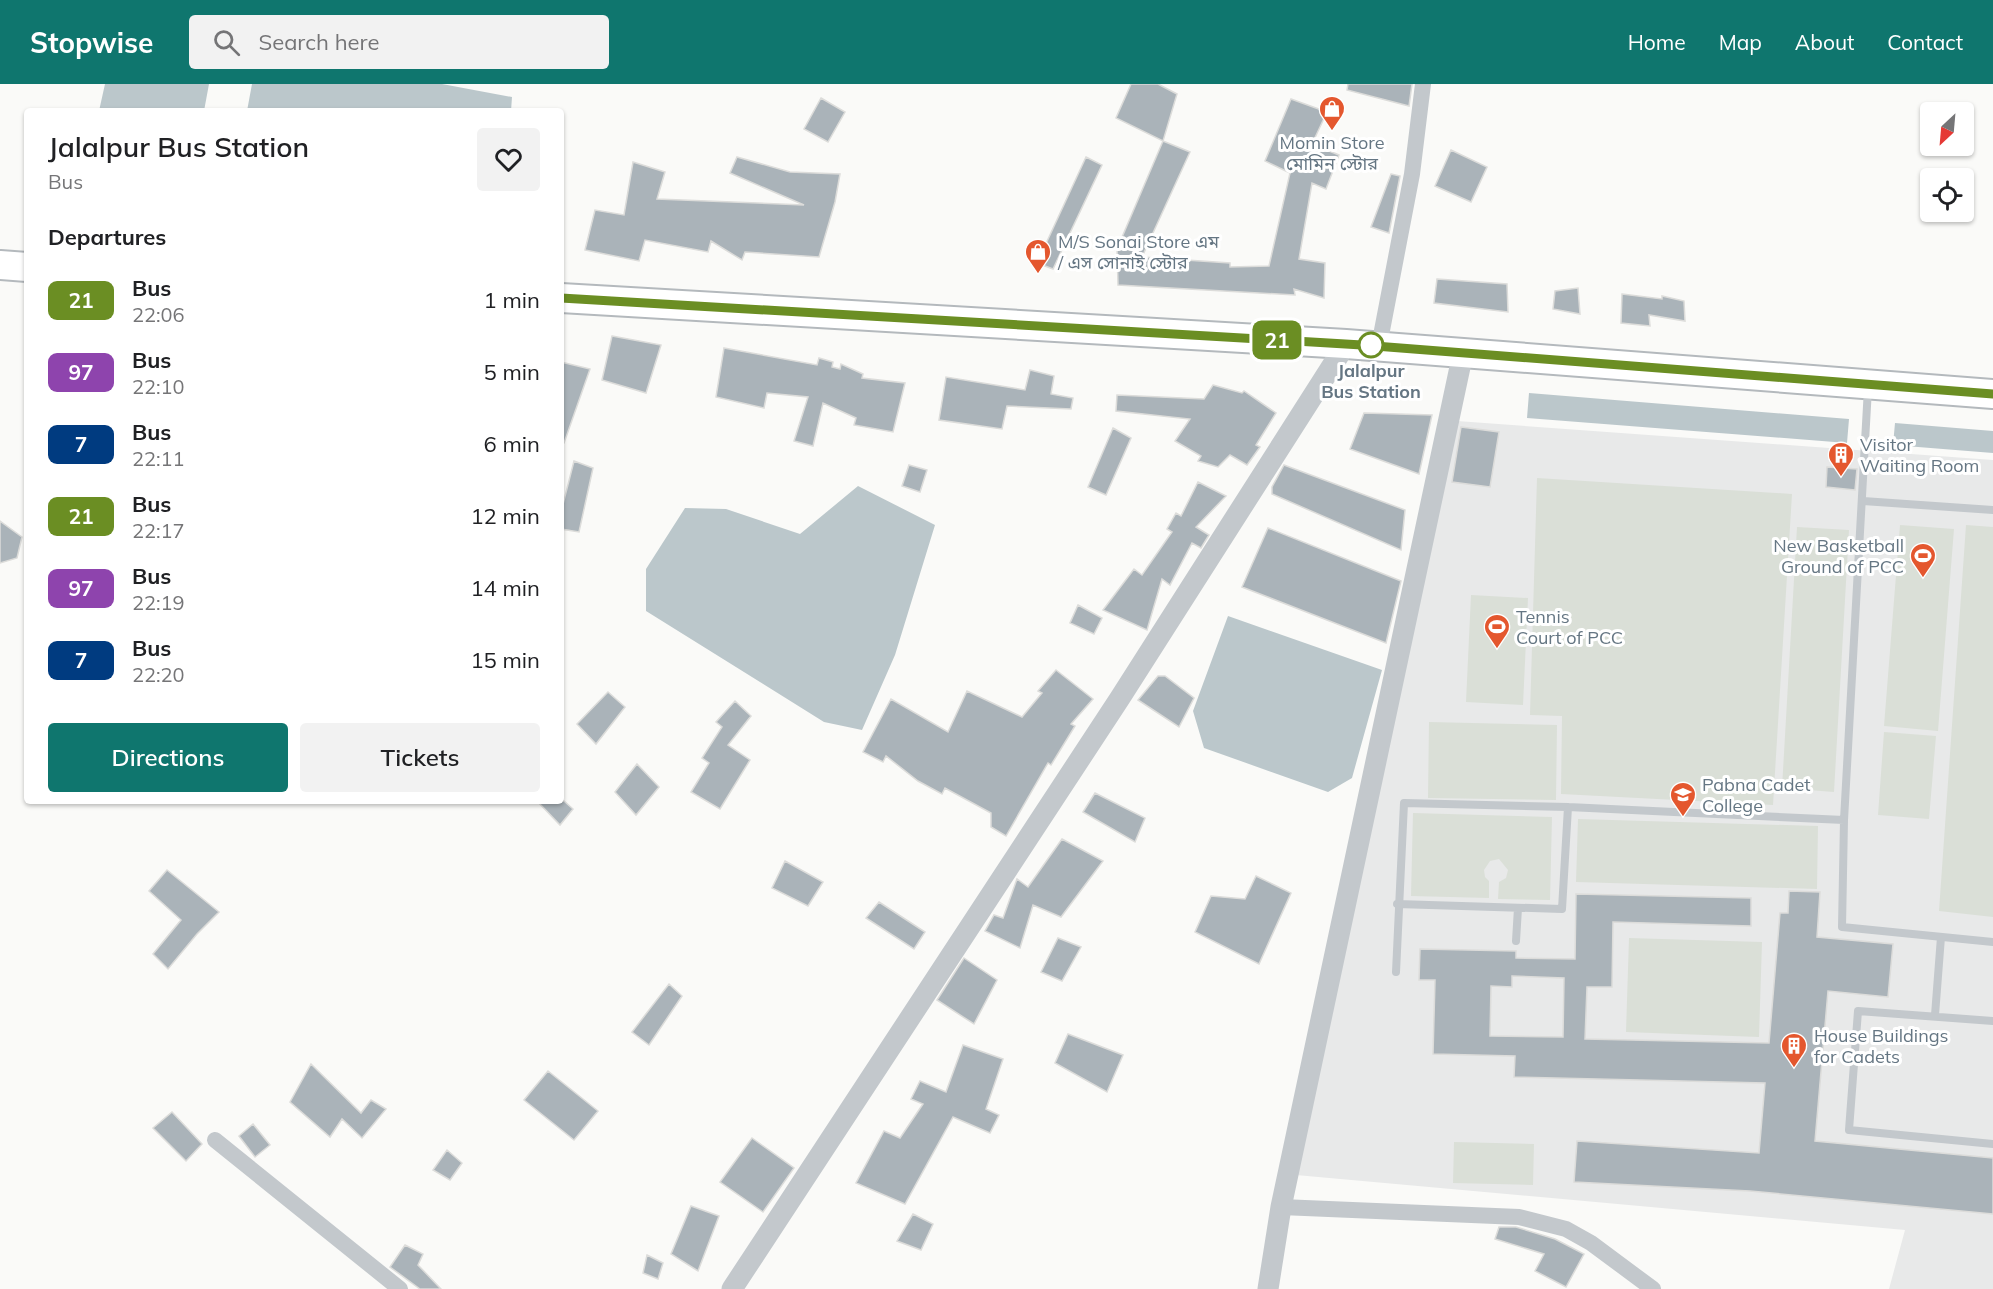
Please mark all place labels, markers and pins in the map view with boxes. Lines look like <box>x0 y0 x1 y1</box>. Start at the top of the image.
shop icon: Momin Store মোমিন স্টোর <box>1317 94 1347 132</box>
place label: Momin Store মোমিন স্টোর <box>1280 131 1384 175</box>
place label: M/S Sonai Store এম / এস সোনাই স্টোর <box>1057 230 1220 274</box>
shop icon: M/S Sonai Store এম / এস সোনাই স্টোর <box>1023 237 1053 275</box>
marker: Jalalpur Bus Station <box>1358 332 1384 358</box>
place label: Jalalpur Bus Station <box>1321 359 1421 403</box>
place label: Visitor Waiting Room <box>1860 433 1979 477</box>
building icon: Visitor Waiting Room <box>1826 440 1856 478</box>
place label: New Basketball Ground of PCC <box>1773 534 1904 578</box>
sports icon: New Basketball Ground of PCC <box>1908 541 1938 579</box>
place label: Tennis Court of PCC <box>1516 605 1623 649</box>
sports icon: Tennis Court of PCC <box>1482 612 1512 650</box>
place label: Pabna Cadet College <box>1702 773 1811 817</box>
school or university icon: Pabna Cadet College <box>1668 780 1698 818</box>
place label: House Buildings for Cadets <box>1814 1024 1949 1068</box>
building icon: House Buildings for Cadets <box>1779 1031 1809 1069</box>

